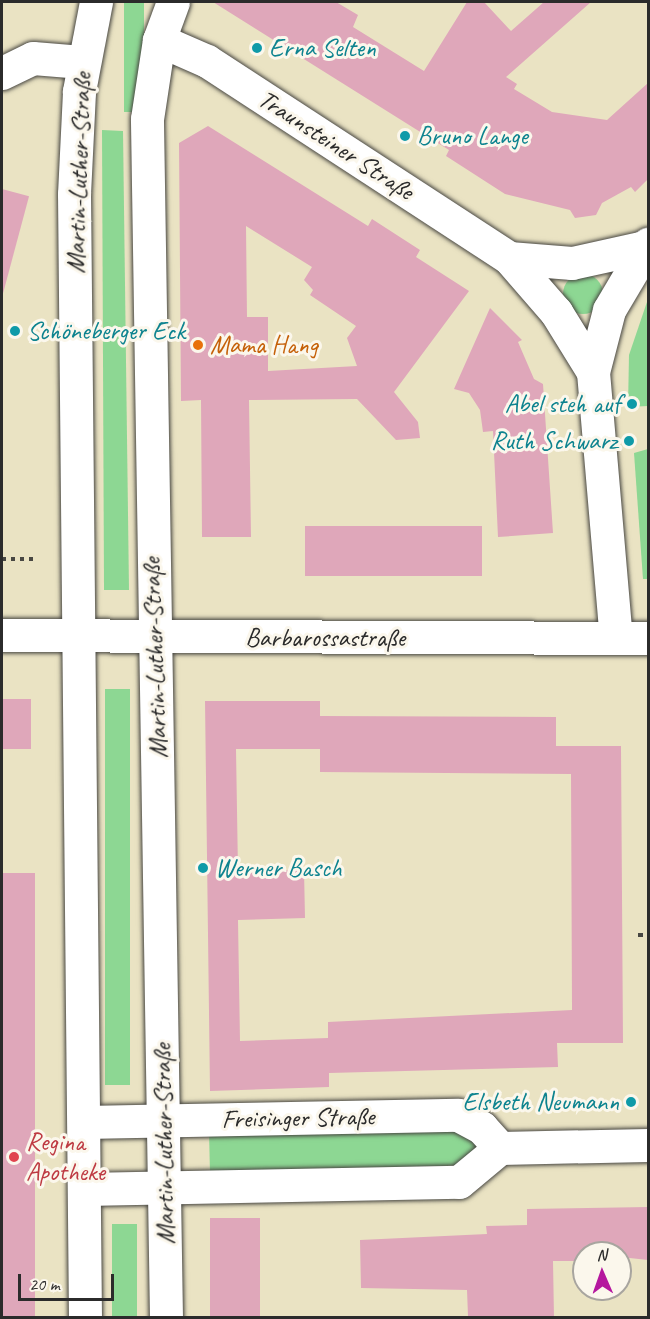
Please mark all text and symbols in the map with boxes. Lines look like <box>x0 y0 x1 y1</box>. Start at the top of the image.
place label: Erna Selten <box>269 32 375 64</box>
marker: Erna Selten <box>250 41 264 55</box>
street label: Martin-Luther-Straße <box>60 72 98 274</box>
street label: Traunsteiner Straße <box>252 83 420 207</box>
place label: Bruno Lange <box>417 120 528 152</box>
marker: Bruno Lange <box>398 129 412 143</box>
place label: Schöneberger Eck <box>27 315 184 347</box>
marker: Schöneberger Eck <box>8 324 22 338</box>
place label: Mama Hang <box>210 329 318 361</box>
marker: Mama Hang <box>191 338 205 352</box>
place label: Abel steh auf <box>504 388 620 420</box>
marker: Abel steh auf <box>625 397 639 411</box>
place label: Ruth Schwarz <box>492 425 617 457</box>
marker: Ruth Schwarz <box>622 434 636 448</box>
street label: Martin-Luther-Straße <box>136 557 174 759</box>
street label: Barbarossastraße <box>245 622 405 654</box>
place label: Werner Basch <box>215 852 342 884</box>
marker: Werner Basch <box>196 861 210 875</box>
street label: Martin-Luther-Straße <box>147 1043 181 1245</box>
place label: Elsbeth Neumann <box>463 1086 619 1118</box>
marker: Elsbeth Neumann <box>624 1095 638 1109</box>
street label: Freisinger Straße <box>221 1101 375 1135</box>
place label: Regina Apotheke <box>26 1126 105 1188</box>
marker: Regina Apotheke <box>7 1150 21 1164</box>
north arrow <box>572 1241 632 1301</box>
text: N <box>596 1245 607 1265</box>
scale bar <box>21 1262 117 1300</box>
text: 20 m <box>29 1273 60 1295</box>

